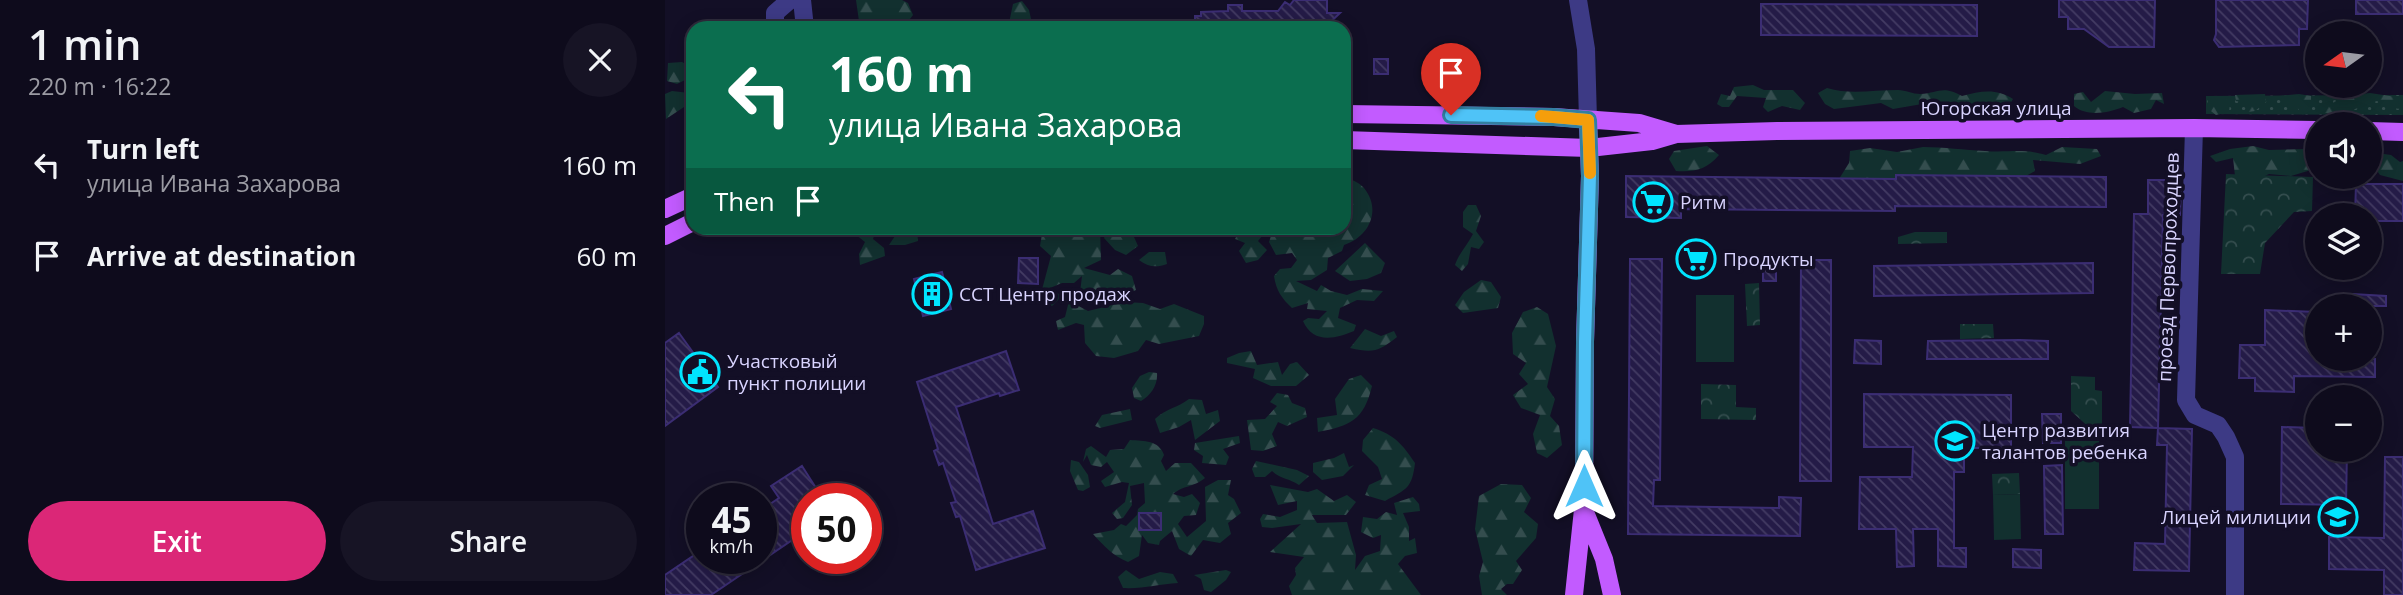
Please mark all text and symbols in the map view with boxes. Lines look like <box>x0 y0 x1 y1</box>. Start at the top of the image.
text: 1 min <box>28 15 141 72</box>
north arrow <box>2305 21 2382 98</box>
map controls <box>2305 21 2382 462</box>
button: close <box>563 23 637 97</box>
text: 160 m <box>829 40 974 106</box>
pin <box>1421 43 1481 115</box>
icon: left <box>714 49 805 140</box>
icon: arrive <box>1432 54 1470 92</box>
text: 220 m · 16:22 <box>28 70 171 102</box>
street label: Югорская улица <box>1920 95 2072 121</box>
text: улица Ивана Захарова <box>829 103 1183 146</box>
button: sound <box>2305 112 2382 189</box>
text: Turn left <box>87 131 199 167</box>
icon: left <box>28 146 66 184</box>
text: 160 m <box>562 147 637 183</box>
street label: проезд Первопроходцев <box>2151 152 2185 382</box>
text: улица Ивана Захарова <box>87 167 341 199</box>
supermarket icon: Ритм <box>1632 181 1674 223</box>
icon: arrive <box>789 182 827 220</box>
text: Then <box>714 183 775 219</box>
place label: Ритм <box>1680 189 1726 215</box>
button: layers <box>2305 203 2382 280</box>
icon: arrive <box>28 237 66 275</box>
text: Arrive at destination <box>87 238 356 274</box>
text: 60 m <box>576 238 637 274</box>
supermarket icon: Продукты <box>1675 238 1717 280</box>
place label: Продукты <box>1723 246 1814 272</box>
building icon: CCТ Центр продаж <box>911 273 953 315</box>
place label: CCТ Центр продаж <box>959 281 1131 307</box>
button: + <box>2305 294 2382 371</box>
place label: Участковый пункт полиции <box>727 348 866 396</box>
public building icon: Участковый пункт полиции <box>679 351 721 393</box>
button: − <box>2305 385 2382 462</box>
place label: Центр развития талантов ребенка <box>1982 417 2148 465</box>
school or university icon: Центр развития талантов ребенка <box>1934 420 1976 462</box>
position arrow <box>1547 449 1621 523</box>
speed limit sign: 50 <box>791 483 882 574</box>
text: 45 <box>711 496 752 543</box>
school or university icon: Лицей милиции <box>2317 496 2359 538</box>
button: Exit <box>28 501 326 581</box>
button: Share <box>340 501 637 581</box>
place label: Лицей милиции <box>2161 504 2311 530</box>
text: km/h <box>710 534 753 558</box>

